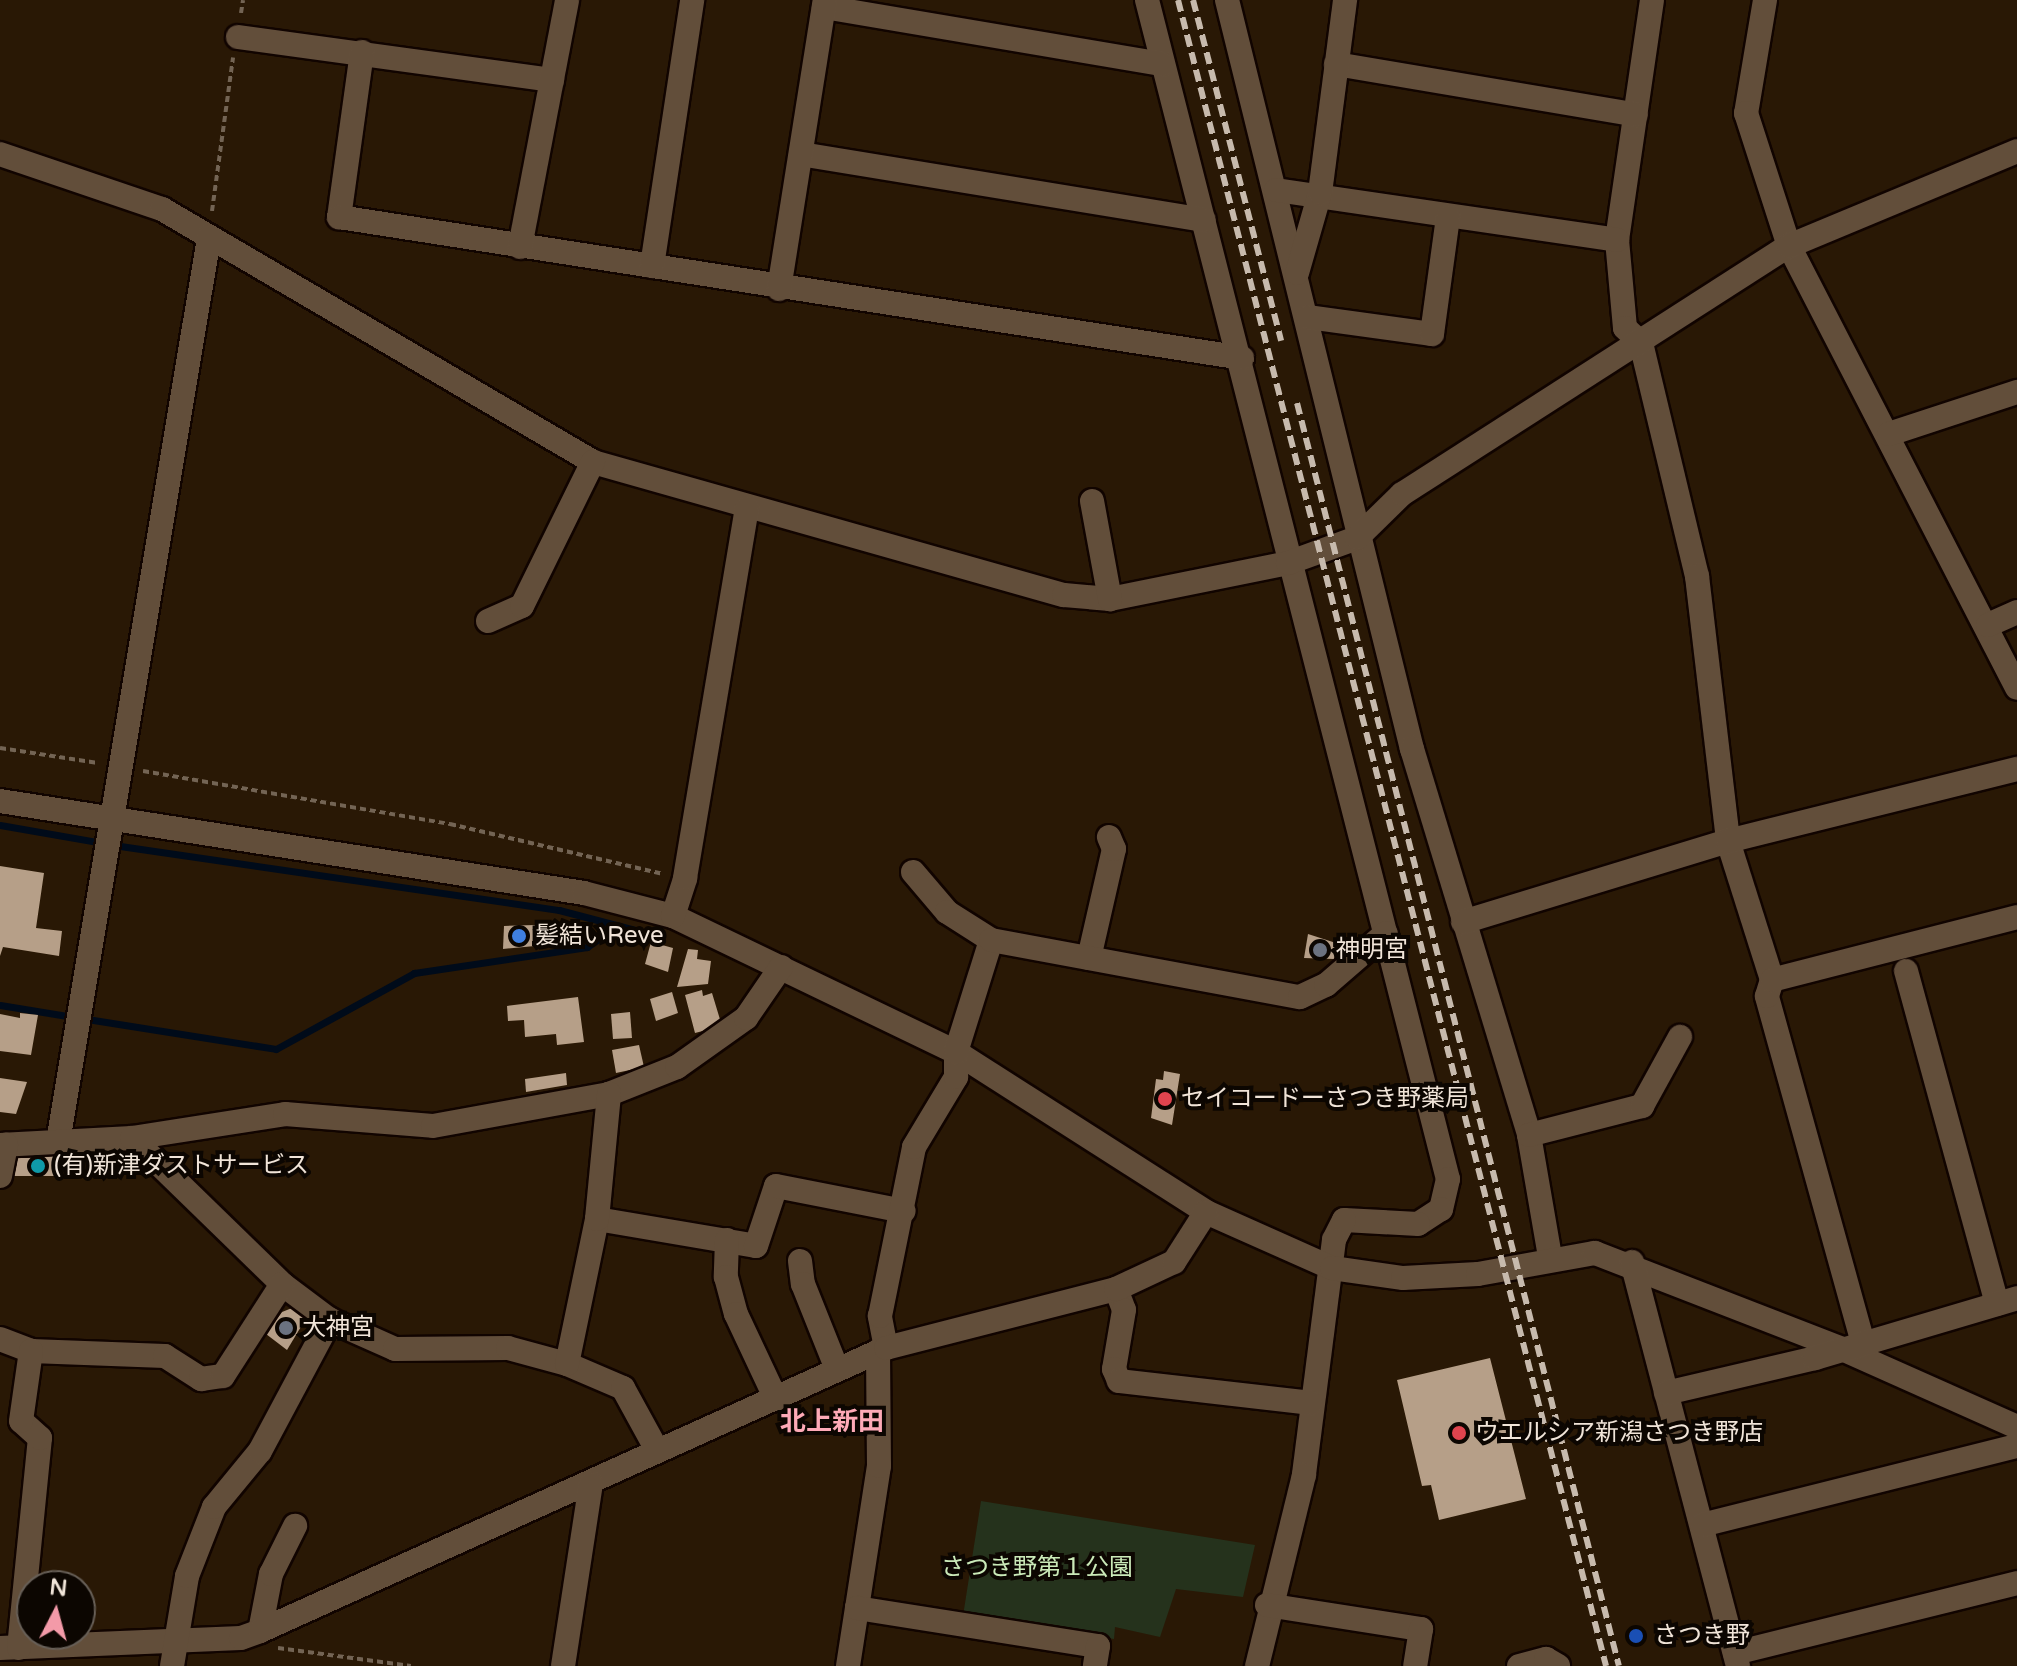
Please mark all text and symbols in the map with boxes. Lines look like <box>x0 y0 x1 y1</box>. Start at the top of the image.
place label: 髪結いReve <box>535 922 664 950</box>
marker: 髪結いReve <box>510 927 528 945</box>
place label: 神明宮 <box>1336 936 1408 964</box>
marker: 神明宮 <box>1311 941 1329 959</box>
place label: セイコードーさつき野薬局 <box>1181 1085 1469 1113</box>
marker: セイコードーさつき野薬局 <box>1156 1090 1174 1108</box>
place label: (有)新津ダストサービス <box>54 1152 309 1180</box>
marker: (有)新津ダストサービス <box>29 1157 47 1175</box>
place label: 大神宮 <box>302 1314 374 1342</box>
marker: 大神宮 <box>277 1319 295 1337</box>
district label: 北上新田 <box>780 1406 884 1438</box>
place label: ウエルシア新潟さつき野店 <box>1475 1419 1763 1447</box>
marker: ウエルシア新潟さつき野店 <box>1450 1424 1468 1442</box>
park label: さつき野第１公園 <box>941 1554 1133 1582</box>
north arrow <box>16 1570 96 1650</box>
text: N <box>48 1574 68 1602</box>
place label: さつき野 <box>1654 1622 1750 1650</box>
marker: さつき野 <box>1625 1625 1647 1647</box>

